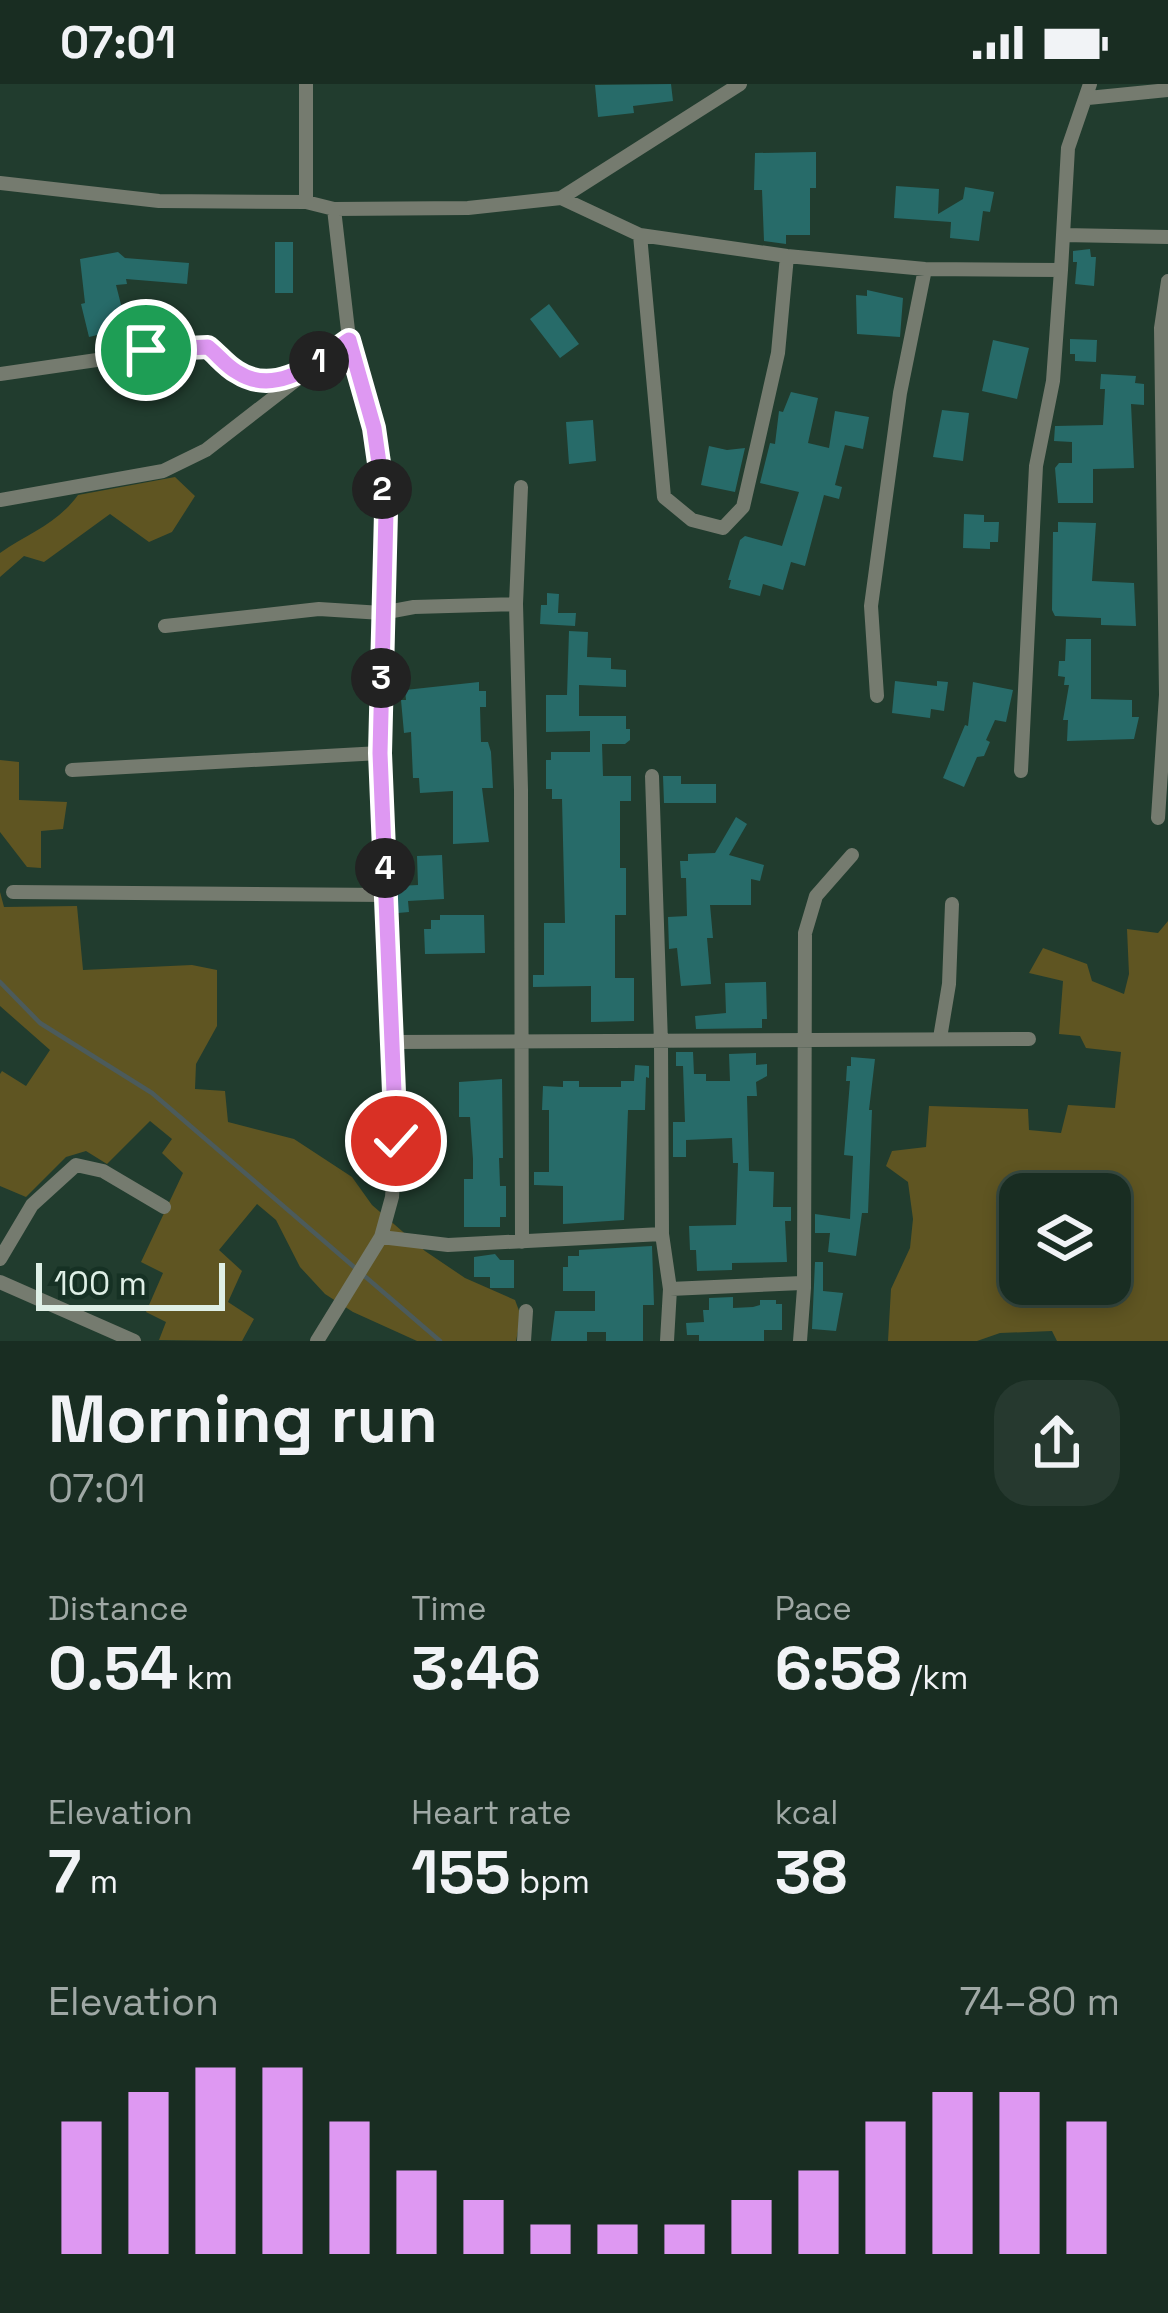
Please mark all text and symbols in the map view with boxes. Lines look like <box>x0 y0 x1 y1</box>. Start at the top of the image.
text: 07:01 <box>60 14 176 71</box>
pin <box>95 299 197 401</box>
icon: arrive <box>113 317 179 383</box>
pin: 1 <box>289 331 349 391</box>
text: 1 <box>312 340 326 382</box>
pin: 2 <box>352 459 412 519</box>
text: 2 <box>372 468 392 510</box>
pin: 3 <box>351 648 411 708</box>
text: 3 <box>371 657 391 699</box>
pin: 4 <box>355 838 415 898</box>
text: 4 <box>375 847 396 889</box>
pin <box>345 1090 447 1192</box>
icon: check <box>363 1108 429 1174</box>
map controls <box>999 1173 1131 1305</box>
button: layers <box>999 1173 1131 1305</box>
scale bar <box>36 1257 225 1310</box>
text: 100 m <box>54 1263 147 1305</box>
text: Morning run <box>48 1377 438 1461</box>
button: share <box>994 1380 1120 1506</box>
text: 07:01 <box>48 1464 145 1513</box>
text: Distance <box>48 1588 189 1630</box>
text: Time <box>411 1588 486 1630</box>
text: Pace <box>775 1588 852 1630</box>
text: 0.54 <box>48 1630 178 1707</box>
text: 3:46 <box>411 1630 541 1707</box>
text: 6:58 <box>775 1630 902 1707</box>
text: km <box>178 1657 233 1699</box>
text: /km <box>902 1657 968 1699</box>
text: Elevation <box>48 1792 193 1834</box>
text: Heart rate <box>411 1792 572 1834</box>
text: kcal <box>775 1792 838 1834</box>
text: 7 <box>48 1834 81 1911</box>
text: 155 <box>411 1834 510 1911</box>
text: 38 <box>775 1834 847 1911</box>
text: m <box>81 1861 118 1903</box>
text: bpm <box>510 1861 590 1903</box>
text: Elevation <box>48 1977 219 2026</box>
text: 74–80 m <box>959 1977 1120 2026</box>

